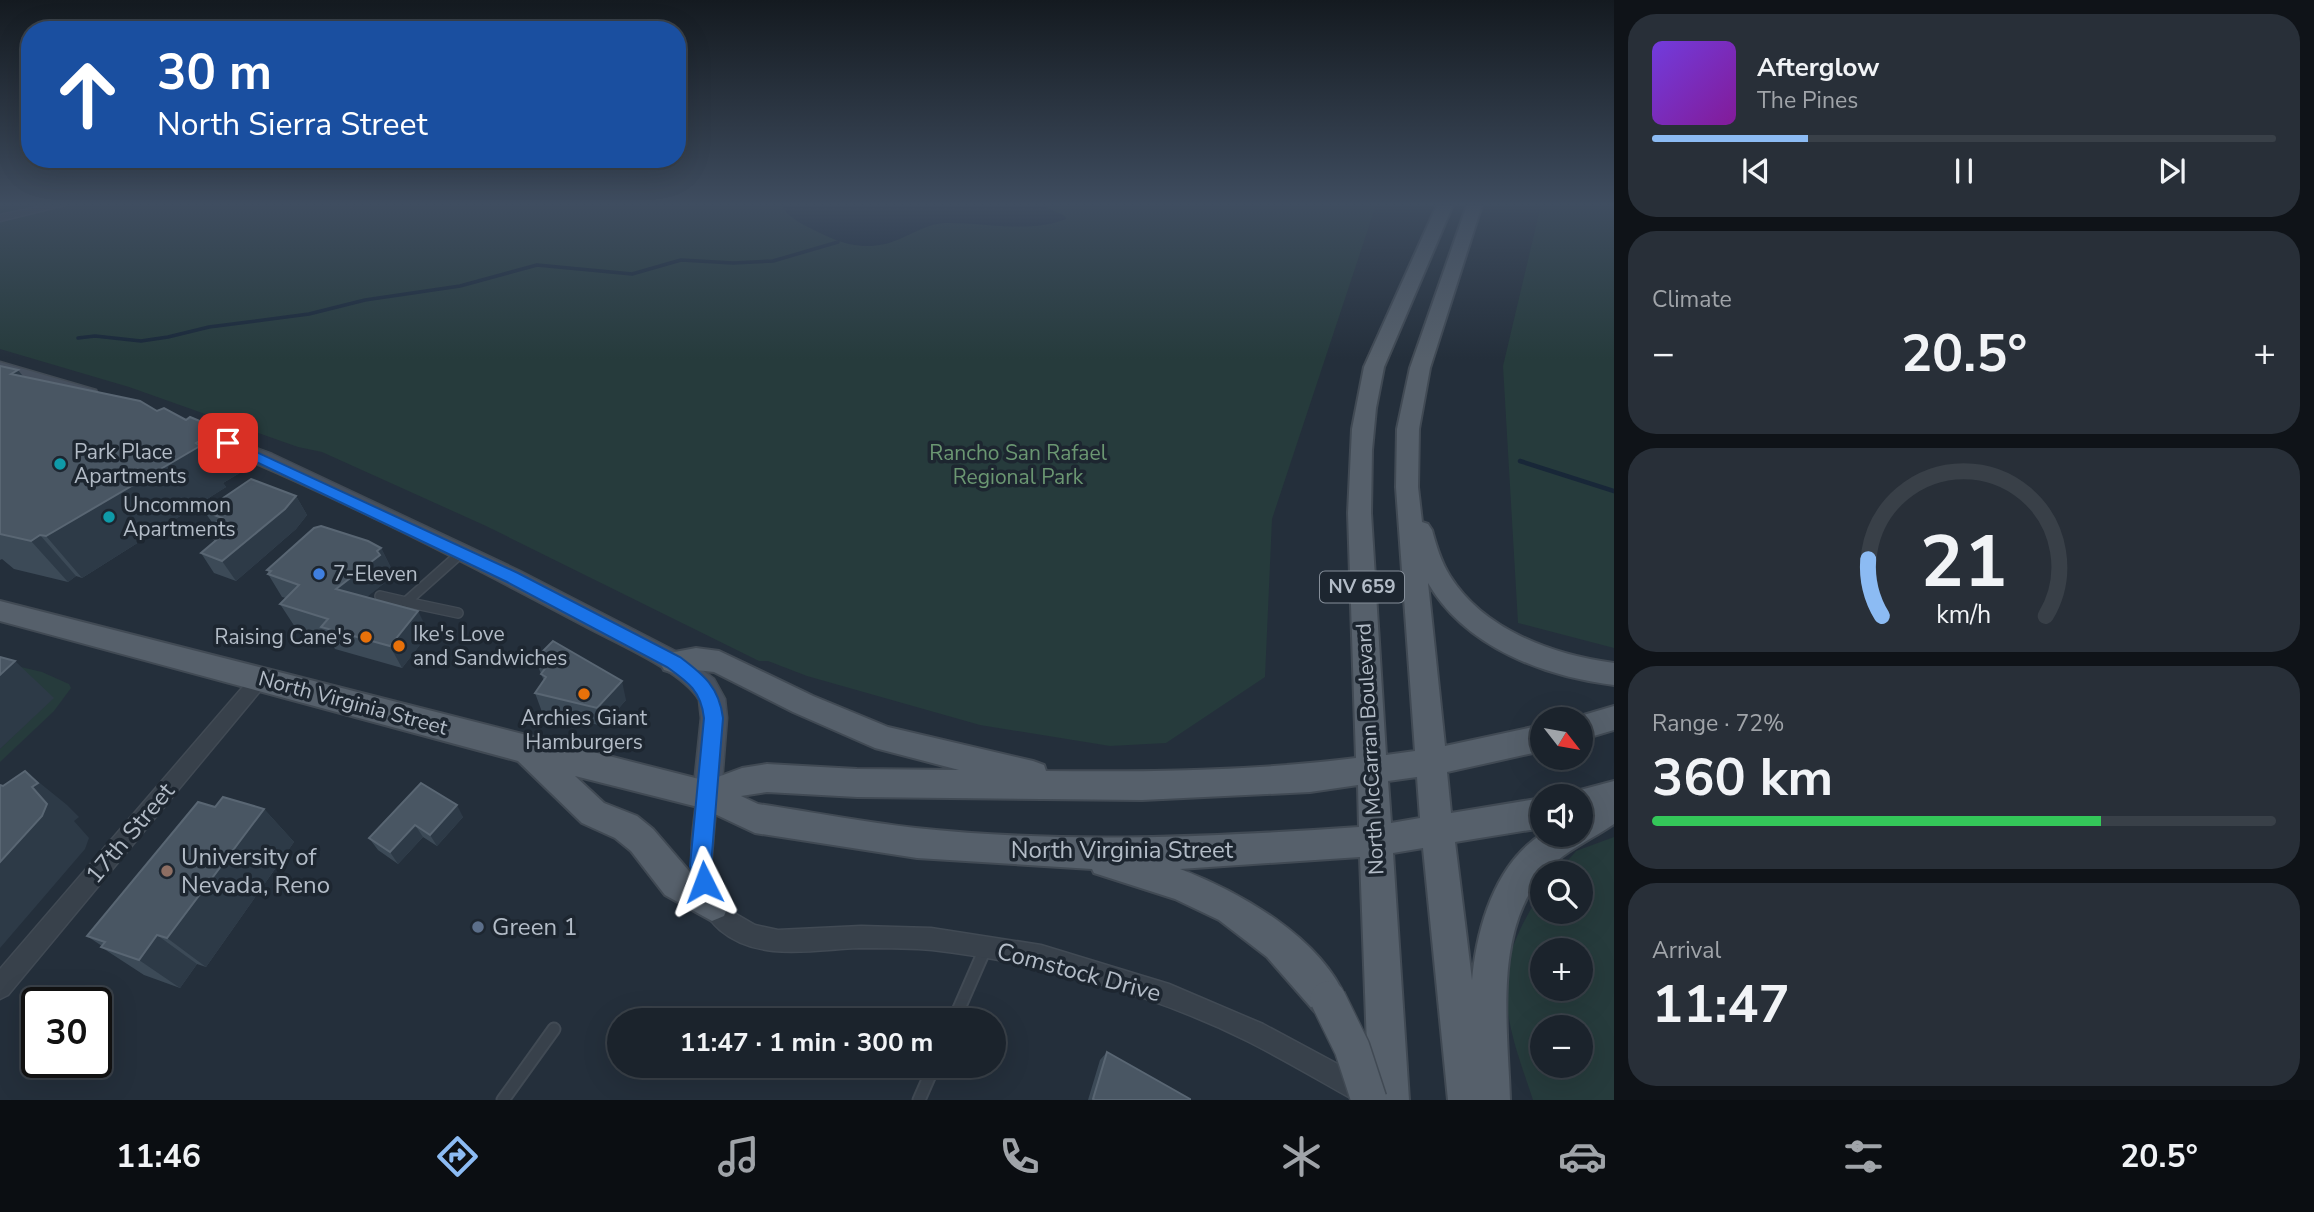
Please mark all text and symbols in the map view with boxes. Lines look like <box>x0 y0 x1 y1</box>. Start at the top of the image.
text: 30 m <box>157 39 272 106</box>
icon: ahead <box>42 49 133 140</box>
text: Afterglow <box>1757 50 1880 85</box>
text: The Pines <box>1757 85 1858 116</box>
text: North Sierra Street <box>157 103 428 146</box>
icon: previous <box>1737 152 1775 190</box>
icon: pause <box>1945 152 1983 190</box>
icon: next <box>2153 152 2191 190</box>
text: Climate <box>1652 284 1732 315</box>
text: 20.5° <box>1901 318 2027 389</box>
text: − <box>1652 328 1675 379</box>
text: + <box>2253 328 2276 379</box>
pin <box>198 413 258 473</box>
icon: arrive <box>209 424 247 462</box>
place label: Park Place Apartments <box>74 438 187 490</box>
park label: Rancho San Rafael Regional Park <box>929 439 1108 491</box>
marker: Park Place Apartments <box>52 456 68 472</box>
place label: Uncommon Apartments <box>123 491 236 543</box>
marker: Uncommon Apartments <box>101 509 117 525</box>
text: 21 <box>1920 512 2008 612</box>
place label: 7-Eleven <box>333 560 418 588</box>
marker: 7-Eleven <box>311 566 327 582</box>
road number: NV 659 <box>1320 572 1404 602</box>
text: km/h <box>1936 598 1992 632</box>
place label: Ike's Love and Sandwiches <box>413 620 567 672</box>
street label: North McCarran Boulevard <box>1349 622 1391 876</box>
place label: Raising Cane's <box>215 623 352 651</box>
marker: Raising Cane's <box>358 629 374 645</box>
marker: Ike's Love and Sandwiches <box>391 638 407 654</box>
street label: North Virginia Street <box>255 664 451 742</box>
marker: Archies Giant Hamburgers <box>576 686 592 702</box>
place label: Archies Giant Hamburgers <box>521 704 648 756</box>
north arrow <box>1530 707 1592 770</box>
map controls <box>1530 707 1593 1078</box>
text: Range · 72% <box>1652 708 1784 739</box>
text: 360 km <box>1652 742 1833 813</box>
street label: 17th Street <box>78 775 182 890</box>
button: sound <box>1530 784 1593 847</box>
street label: North Virginia Street <box>1011 834 1234 866</box>
place label: University of Nevada, Reno <box>181 841 330 901</box>
position arrow <box>667 845 741 919</box>
button: search <box>1530 861 1593 924</box>
marker: University of Nevada, Reno <box>159 863 175 879</box>
place label: Green 1 <box>492 911 578 943</box>
marker: Green 1 <box>470 919 486 935</box>
street label: Comstock Drive <box>994 935 1164 1009</box>
text: Arrival <box>1652 935 1721 966</box>
button: + <box>1530 938 1593 1001</box>
text: 11:47 <box>1652 969 1790 1040</box>
speed limit sign: 30 <box>21 987 112 1078</box>
button: − <box>1530 1015 1593 1078</box>
text: 11:47 · 1 min · 300 m <box>680 1025 933 1060</box>
icon: directions <box>433 1132 482 1181</box>
icon: music <box>714 1132 763 1181</box>
icon: phone <box>995 1132 1044 1181</box>
icon: climate <box>1277 1132 1326 1181</box>
icon: car <box>1558 1132 1607 1181</box>
icon: filters <box>1839 1132 1888 1181</box>
text: 11:46 <box>116 1135 201 1178</box>
text: 20.5° <box>2120 1135 2198 1178</box>

